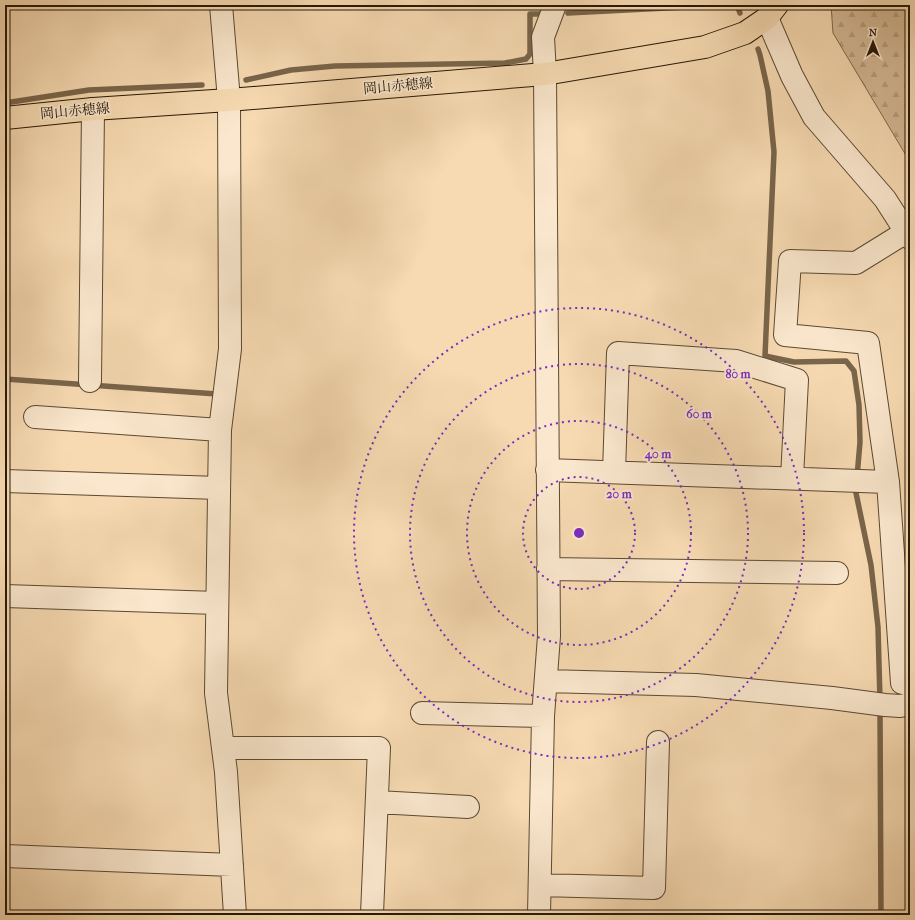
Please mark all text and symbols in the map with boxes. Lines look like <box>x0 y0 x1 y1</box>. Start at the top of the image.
north arrow <box>853 22 893 62</box>
text: N <box>869 26 878 39</box>
street label: 岡山赤穂線 <box>362 74 434 98</box>
street label: 岡山赤穂線 <box>39 99 111 123</box>
text: 80 m <box>725 367 752 381</box>
text: 60 m <box>686 407 713 421</box>
text: 40 m <box>644 447 672 462</box>
text: 20 m <box>606 487 633 501</box>
centre of rings <box>572 526 586 540</box>

